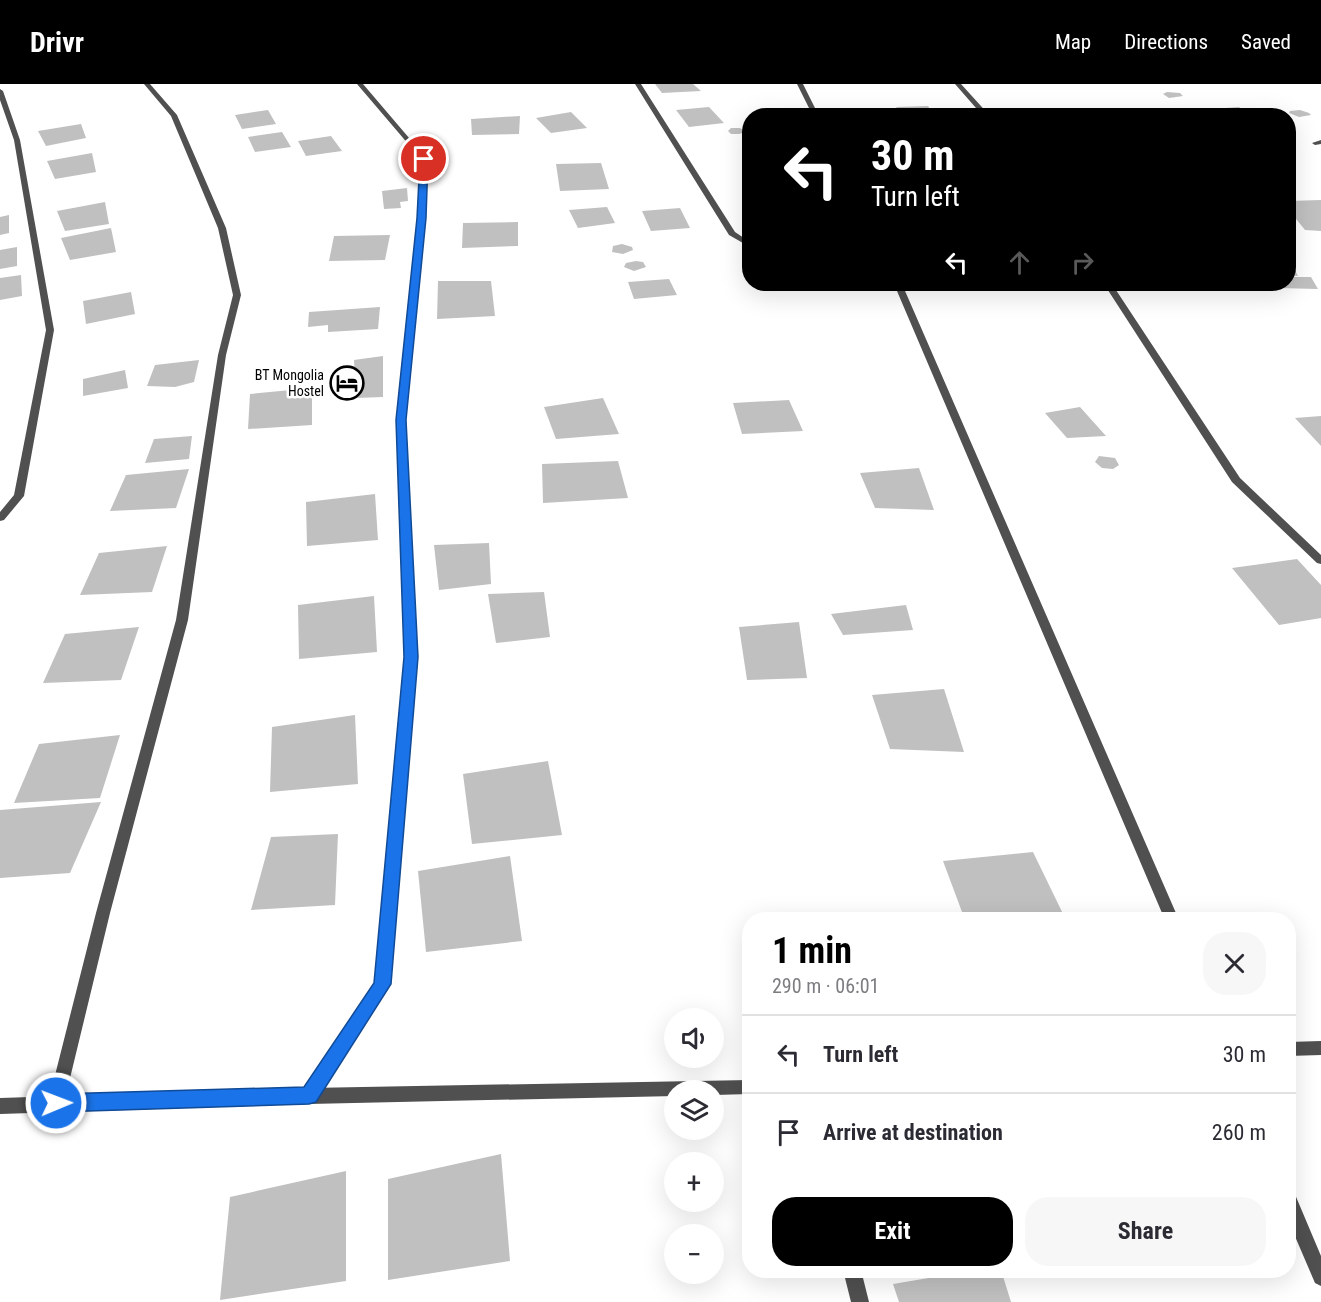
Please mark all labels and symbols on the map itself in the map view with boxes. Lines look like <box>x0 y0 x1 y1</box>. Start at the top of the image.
pin <box>398 133 449 184</box>
hotel icon: BT Mongolia Hostel <box>329 365 365 401</box>
place label: BT Mongolia Hostel <box>255 367 324 399</box>
position arrow <box>24 1071 88 1135</box>

